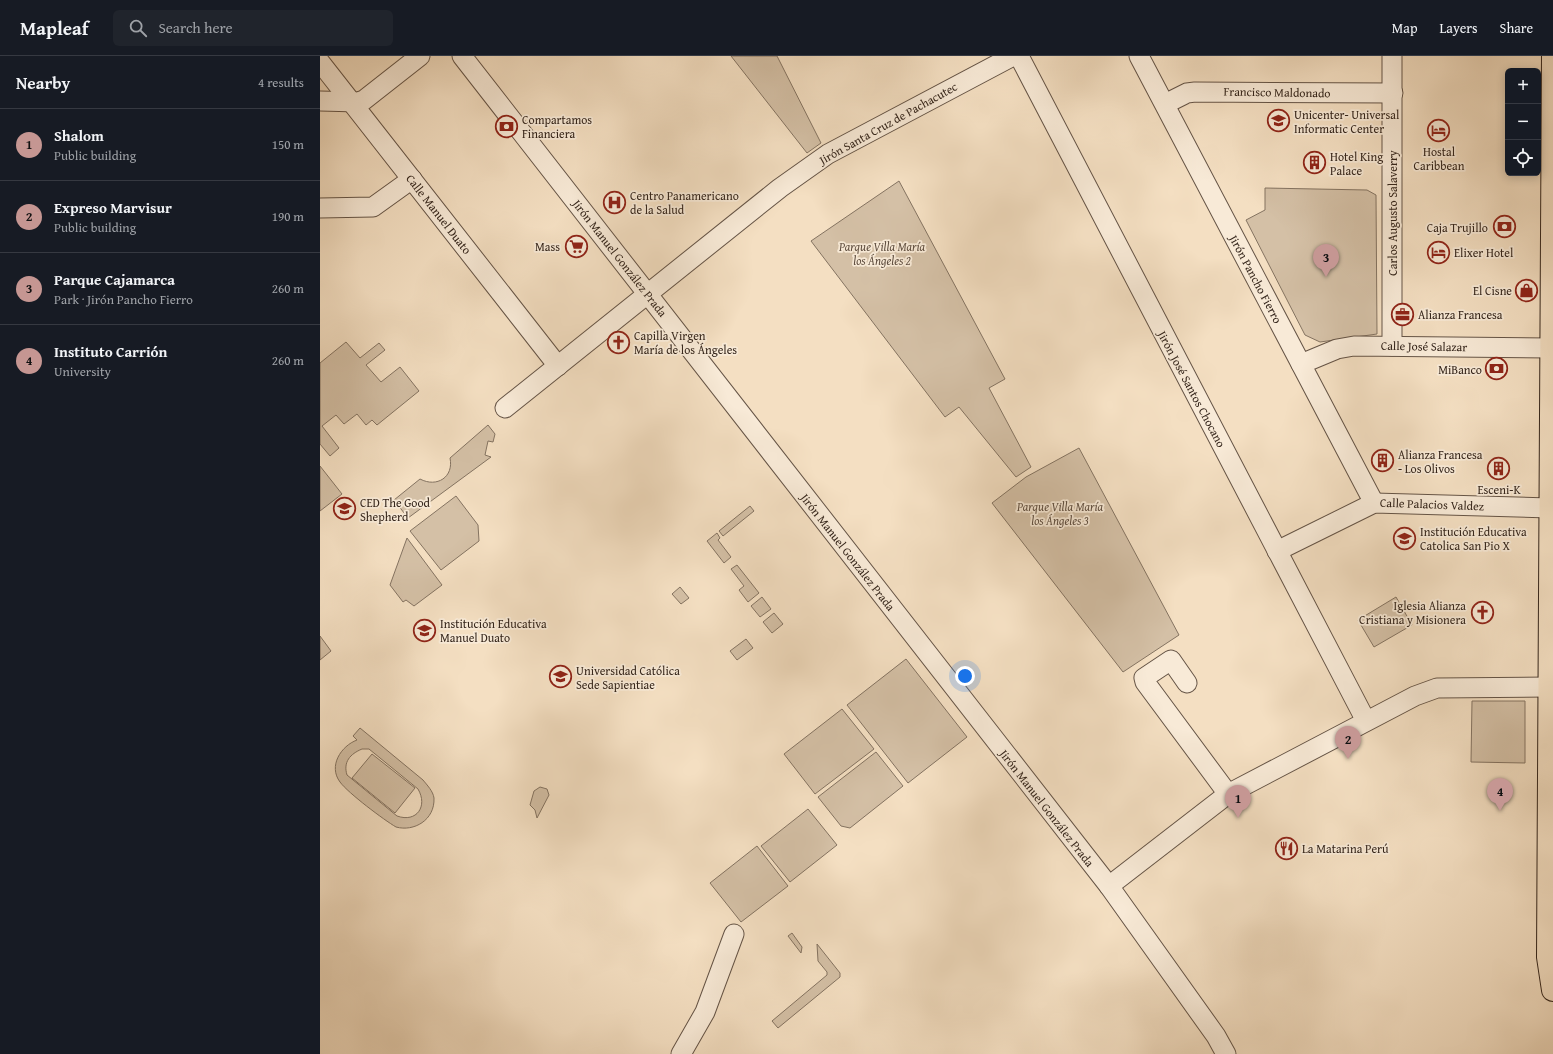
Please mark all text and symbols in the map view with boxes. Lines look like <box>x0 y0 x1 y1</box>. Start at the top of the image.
search box <box>113 10 393 46</box>
text: Mapleaf <box>20 14 89 42</box>
icon: search <box>127 17 149 39</box>
text: Search here <box>159 17 233 38</box>
text: Map <box>1392 18 1418 38</box>
text: Layers <box>1440 18 1478 38</box>
text: Share <box>1500 18 1533 38</box>
map controls <box>1505 68 1541 176</box>
button: + <box>1505 68 1541 104</box>
text: Nearby <box>16 70 70 95</box>
text: 4 results <box>258 73 304 92</box>
street label: Jirón Santa Cruz de Pachacutec <box>814 78 961 169</box>
street label: Francisco Maldonado <box>1223 83 1331 101</box>
button: − <box>1505 104 1541 140</box>
place label: Unicenter- Universal Informatic Center <box>1294 106 1400 137</box>
school or university icon: Unicenter- Universal Informatic Center <box>1266 108 1292 134</box>
place label: Compartamos Financiera <box>522 111 592 142</box>
bank icon: Compartamos Financiera <box>494 113 520 139</box>
hotel icon: Hostal Caribbean <box>1426 117 1452 143</box>
text: Shalom <box>54 125 104 146</box>
text: 1 <box>26 135 32 154</box>
text: 150 m <box>272 135 304 154</box>
button: locate <box>1505 140 1541 176</box>
place label: Hostal Caribbean <box>1414 143 1465 174</box>
text: Public building <box>54 146 136 165</box>
place label: Hotel King Palace <box>1330 148 1383 179</box>
building icon: Hotel King Palace <box>1301 150 1327 176</box>
street label: Carlos Augusto Salaverry <box>1384 150 1401 276</box>
street label: Calle Manuel Duato <box>402 170 476 258</box>
place label: Centro Panamericano de la Salud <box>630 187 739 218</box>
hospital icon: Centro Panamericano de la Salud <box>602 189 628 215</box>
street label: Jirón Manuel González Prada <box>568 194 671 321</box>
text: Expreso Marvisur <box>54 197 172 218</box>
text: 2 <box>26 207 32 226</box>
text: 190 m <box>272 207 304 226</box>
bank icon: Caja Trujillo <box>1491 214 1517 240</box>
text: Public building <box>54 218 136 237</box>
place label: Caja Trujillo <box>1427 219 1488 236</box>
street label: Jirón Pancho Fierro <box>1225 230 1286 326</box>
supermarket icon: Mass <box>563 233 589 259</box>
place label: Mass <box>535 238 560 255</box>
park label: Parque Villa María los Ángeles 2 <box>838 238 926 269</box>
hotel icon: Elixer Hotel <box>1425 239 1451 265</box>
pin: 3 <box>1313 244 1339 277</box>
place label: Elixer Hotel <box>1454 244 1514 261</box>
text: Parque Cajamarca <box>54 269 175 290</box>
shop icon: El Cisne <box>1514 277 1540 303</box>
text: 3 <box>26 279 32 298</box>
text: 260 m <box>272 279 304 298</box>
place label: El Cisne <box>1473 282 1512 299</box>
text: Park · Jirón Pancho Fierro <box>54 290 193 309</box>
office icon: Alianza Francesa <box>1389 301 1415 327</box>
place label: Alianza Francesa <box>1418 306 1503 323</box>
street label: Jirón José Santos Chocano <box>1153 326 1230 450</box>
place label: Capilla Virgen María de los Ángeles <box>634 327 737 358</box>
church icon: Capilla Virgen María de los Ángeles <box>606 329 632 355</box>
street label: Calle José Salazar <box>1381 337 1467 355</box>
text: Instituto Carrión <box>54 341 167 362</box>
text: 4 <box>26 351 32 370</box>
text: 260 m <box>272 351 304 370</box>
bank icon: MiBanco <box>1484 356 1510 382</box>
place label: MiBanco <box>1438 361 1482 378</box>
text: University <box>54 362 111 381</box>
place label: Alianza Francesa - Los Olivos <box>1398 446 1483 477</box>
building icon: Alianza Francesa - Los Olivos <box>1369 448 1395 474</box>
building icon: Esceni-K <box>1486 455 1512 481</box>
place label: Esceni-K <box>1477 481 1521 498</box>
street label: Jirón Manuel González Prada <box>796 488 899 615</box>
place label: CED The Good Shepherd <box>360 494 431 525</box>
street label: Calle Palacios Valdez <box>1380 494 1484 514</box>
school or university icon: CED The Good Shepherd <box>332 496 358 522</box>
park label: Parque Villa María los Ángeles 3 <box>1016 498 1104 529</box>
place label: Institución Educativa Catolica San Pio X <box>1420 523 1527 554</box>
school or university icon: Institución Educativa Catolica San Pio X <box>1391 525 1417 551</box>
place label: Iglesia Alianza Cristiana y Misionera <box>1359 597 1466 628</box>
church icon: Iglesia Alianza Cristiana y Misionera <box>1469 599 1495 625</box>
place label: Institución Educativa Manuel Duato <box>440 615 547 646</box>
school or university icon: Institución Educativa Manuel Duato <box>412 617 438 643</box>
place label: Universidad Católica Sede Sapientiae <box>576 662 680 693</box>
school or university icon: Universidad Católica Sede Sapientiae <box>548 664 574 690</box>
your location <box>955 666 975 686</box>
pin: 2 <box>1335 726 1361 759</box>
street label: Jirón Manuel González Prada <box>995 744 1098 871</box>
pin: 4 <box>1487 778 1513 811</box>
pin: 1 <box>1225 785 1251 818</box>
restaurant icon: La Matarina Perú <box>1273 835 1299 861</box>
place label: La Matarina Perú <box>1302 840 1389 857</box>

